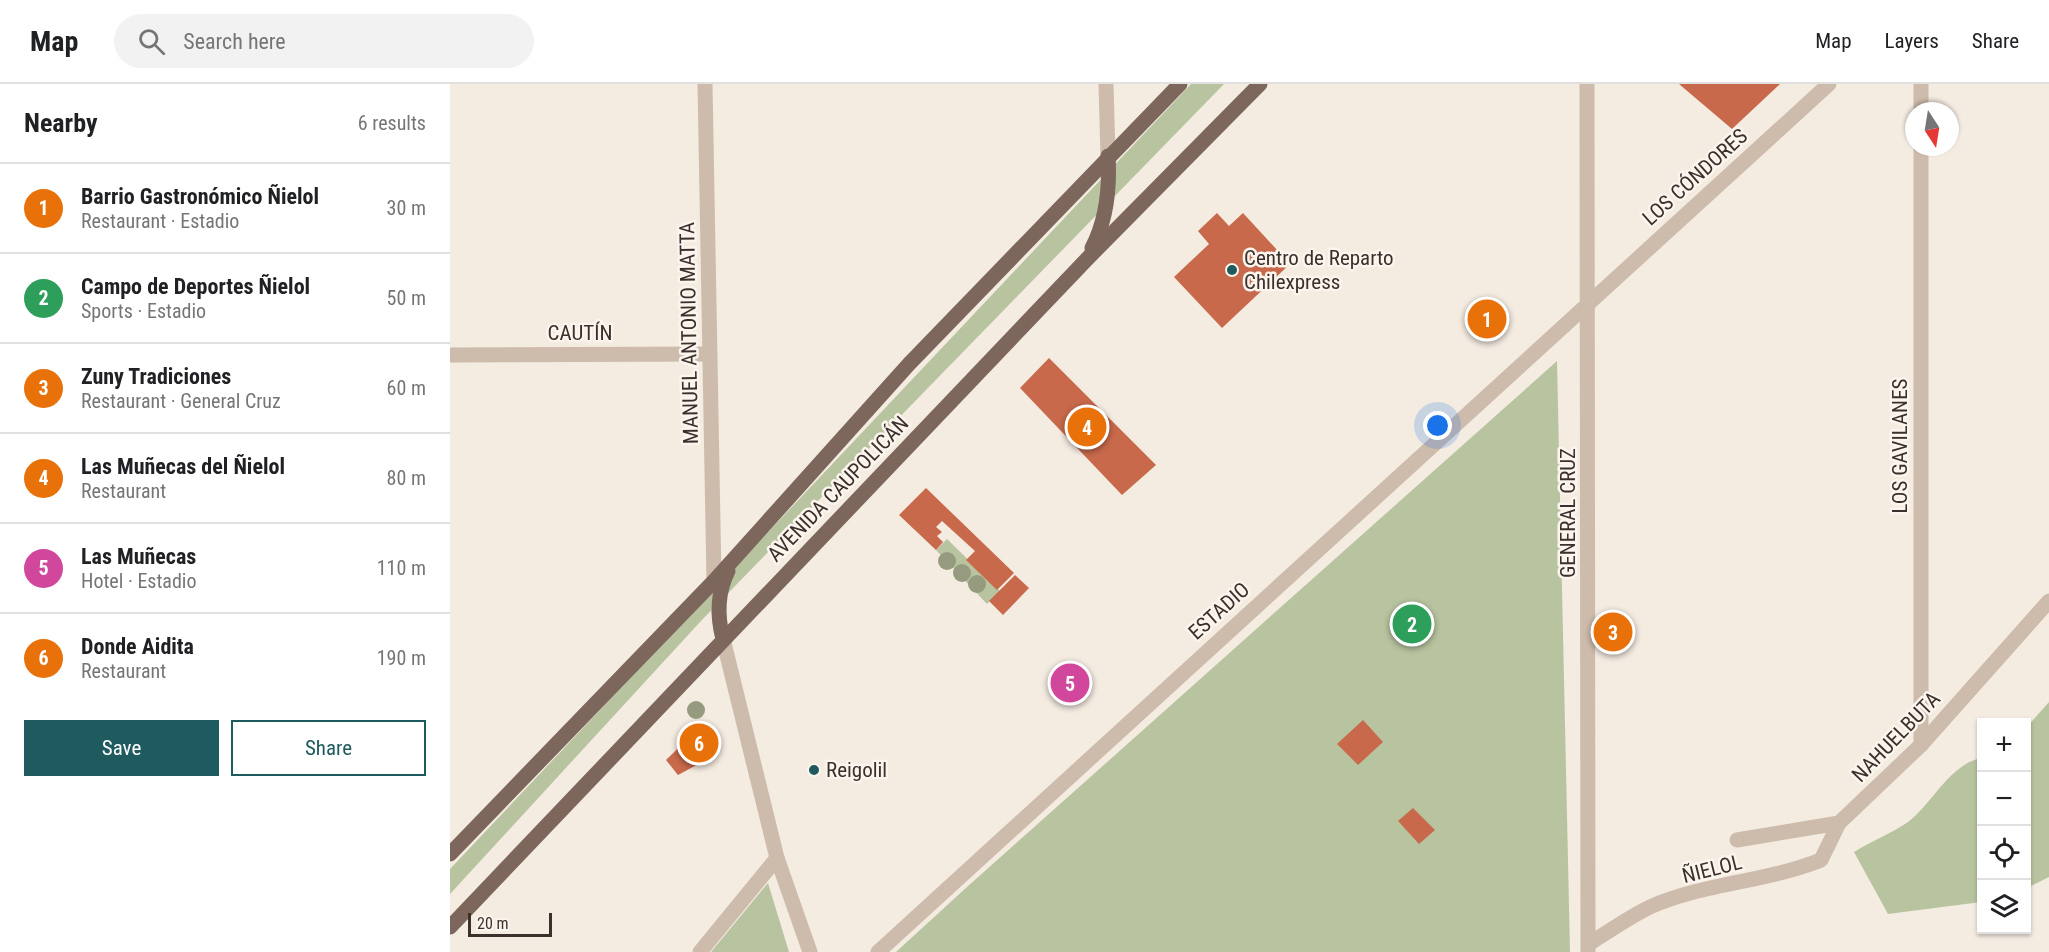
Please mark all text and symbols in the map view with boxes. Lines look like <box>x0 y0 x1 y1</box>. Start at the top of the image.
search box <box>114 14 534 68</box>
text: Map <box>30 25 78 58</box>
icon: search <box>135 25 168 58</box>
text: Search here <box>183 29 286 54</box>
text: Map <box>1815 29 1852 53</box>
text: Layers <box>1885 29 1939 53</box>
text: Share <box>1972 29 2019 53</box>
north arrow <box>1905 102 1959 156</box>
text: Nearby <box>24 108 98 138</box>
text: 6 results <box>358 111 426 135</box>
street label: LOS CÓNDORES <box>1638 124 1752 230</box>
text: Barrio Gastronómico Ñielol <box>81 184 319 209</box>
text: 1 <box>38 196 49 220</box>
text: 30 m <box>387 196 426 220</box>
text: Restaurant · Estadio <box>81 209 239 233</box>
street label: MANUEL ANTONIO MATTA <box>675 222 703 444</box>
place label: Centro de Reparto Chilexpress <box>1244 246 1394 294</box>
marker: Centro de Reparto Chilexpress <box>1225 263 1239 277</box>
text: Campo de Deportes Ñielol <box>81 274 310 299</box>
text: 2 <box>38 286 49 310</box>
text: 50 m <box>387 286 426 310</box>
pin: 1 <box>1468 296 1506 342</box>
text: Sports · Estadio <box>81 299 206 323</box>
street label: CAUTÍN <box>548 321 612 345</box>
text: Zuny Tradiciones <box>81 364 231 389</box>
text: 3 <box>38 376 49 400</box>
text: 60 m <box>387 376 426 400</box>
street label: LOS GAVILANES <box>1888 378 1912 513</box>
text: Restaurant · General Cruz <box>81 389 281 413</box>
pin: 4 <box>1068 404 1106 450</box>
street label: AVENIDA CAUPOLICÁN <box>762 411 914 567</box>
your location <box>1423 411 1452 440</box>
street label: GENERAL CRUZ <box>1556 448 1580 578</box>
text: Las Muñecas del Ñielol <box>81 454 285 479</box>
text: 4 <box>38 466 49 490</box>
text: 80 m <box>387 466 426 490</box>
text: Restaurant <box>81 479 166 503</box>
text: Las Muñecas <box>81 544 196 569</box>
text: 5 <box>38 556 49 580</box>
text: 110 m <box>377 556 426 580</box>
text: Hotel · Estadio <box>81 569 197 593</box>
street label: ESTADIO <box>1184 578 1254 644</box>
pin: 2 <box>1392 602 1432 646</box>
pin: 3 <box>1594 610 1632 654</box>
text: Donde Aidita <box>81 634 194 659</box>
text: 6 <box>38 646 49 670</box>
text: 190 m <box>377 646 426 670</box>
text: Restaurant <box>81 659 166 683</box>
pin: 5 <box>1050 660 1090 706</box>
street label: NAHUELBUTA <box>1847 687 1945 787</box>
map controls <box>1977 718 2031 934</box>
button: + <box>1977 718 2031 772</box>
button: Save <box>24 720 219 776</box>
button: Share <box>231 720 426 776</box>
pin: 6 <box>680 720 718 766</box>
place label: Reigolil <box>826 758 887 782</box>
marker: Reigolil <box>807 763 821 777</box>
button: − <box>1977 772 2031 826</box>
button: locate <box>1977 826 2031 880</box>
street label: ÑIELOL <box>1680 850 1744 888</box>
button: layers <box>1977 880 2031 934</box>
scale bar <box>468 910 552 938</box>
text: 20 m <box>477 914 509 933</box>

